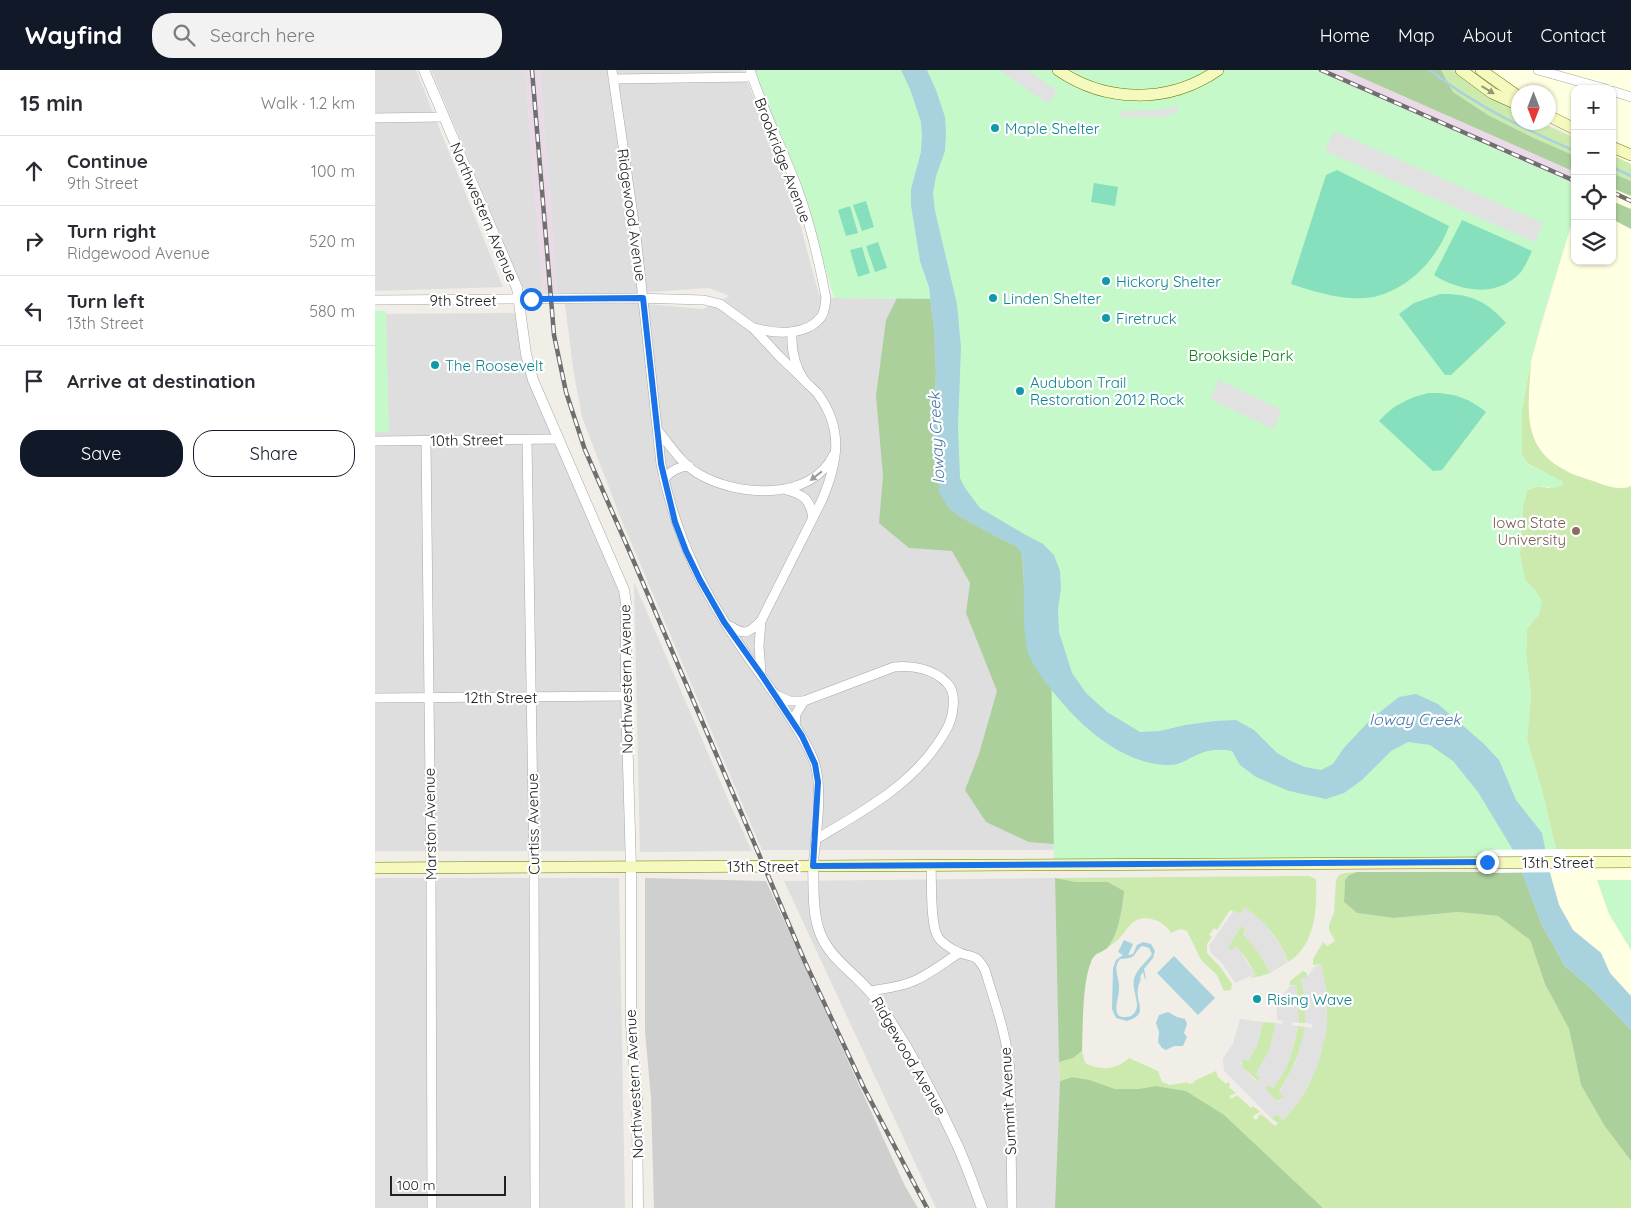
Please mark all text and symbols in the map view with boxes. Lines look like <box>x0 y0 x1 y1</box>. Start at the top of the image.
search box <box>152 13 502 58</box>
text: Wayfind <box>25 20 122 50</box>
icon: search <box>170 21 198 49</box>
text: Search here <box>210 23 315 47</box>
text: Home <box>1320 24 1370 47</box>
text: Map <box>1398 24 1435 47</box>
text: About <box>1463 24 1513 47</box>
text: Contact <box>1541 24 1606 47</box>
one-way arrow <box>1481 85 1495 94</box>
north arrow <box>1511 85 1556 130</box>
map controls <box>1571 85 1616 265</box>
button: + <box>1571 85 1616 130</box>
text: 15 min <box>20 90 83 116</box>
text: Walk · 1.2 km <box>261 93 355 113</box>
street label: Brookridge Avenue <box>750 95 816 225</box>
place label: Maple Shelter <box>1005 119 1100 138</box>
marker: Maple Shelter <box>989 122 1001 134</box>
button: − <box>1571 130 1616 175</box>
street label: Northwestern Avenue <box>446 139 522 285</box>
street label: Ridgewood Avenue <box>613 147 651 283</box>
text: Continue <box>67 149 148 173</box>
icon: ahead <box>20 157 48 185</box>
text: 100 m <box>311 161 355 181</box>
text: 9th Street <box>67 173 139 193</box>
button: locate <box>1571 175 1616 220</box>
text: Turn right <box>67 219 156 243</box>
button: layers <box>1571 220 1616 265</box>
icon: right <box>20 227 48 255</box>
text: 520 m <box>309 231 355 251</box>
text: Ridgewood Avenue <box>67 243 210 263</box>
place label: Hickory Shelter <box>1116 272 1221 291</box>
marker: Hickory Shelter <box>1100 275 1112 287</box>
route start <box>520 288 543 311</box>
text: Turn left <box>67 289 145 313</box>
place label: Linden Shelter <box>1003 289 1102 308</box>
street label: 9th Street <box>429 291 497 310</box>
marker: Linden Shelter <box>987 292 999 304</box>
icon: left <box>20 297 48 325</box>
text: 580 m <box>309 301 355 321</box>
place label: Firetruck <box>1116 309 1177 328</box>
marker: Firetruck <box>1100 312 1112 324</box>
text: 13th Street <box>67 313 144 333</box>
park label: Brookside Park <box>1189 346 1293 365</box>
place label: The Roosevelt <box>445 356 544 375</box>
marker: The Roosevelt <box>429 359 441 371</box>
icon: arrive <box>20 367 48 395</box>
text: Arrive at destination <box>67 369 256 393</box>
place label: Audubon Trail Restoration 2012 Rock <box>1030 373 1184 409</box>
marker: Audubon Trail Restoration 2012 Rock <box>1014 385 1026 397</box>
water label: Ioway Creek <box>924 390 948 484</box>
button: Save <box>20 430 183 477</box>
button: Share <box>193 430 355 477</box>
street label: 10th Street <box>430 430 504 450</box>
one-way arrow <box>809 470 822 481</box>
place label: Iowa State University <box>1493 513 1566 549</box>
marker: Iowa State University <box>1570 525 1582 537</box>
street label: Northwestern Avenue <box>615 604 637 754</box>
street label: 12th Street <box>465 688 537 707</box>
water label: Ioway Creek <box>1369 709 1462 729</box>
street label: Marston Avenue <box>420 768 440 880</box>
street label: Curtiss Avenue <box>523 773 543 875</box>
route end <box>1476 851 1499 874</box>
street label: 13th Street <box>1522 853 1594 872</box>
street label: 13th Street <box>727 857 799 876</box>
place label: Rising Wave <box>1267 990 1352 1009</box>
street label: Ridgewood Avenue <box>867 993 951 1119</box>
marker: Rising Wave <box>1251 993 1263 1005</box>
street label: Northwestern Avenue <box>621 1009 647 1159</box>
street label: Summit Avenue <box>996 1047 1020 1155</box>
scale bar <box>390 1173 506 1196</box>
text: 100 m <box>397 1176 435 1194</box>

